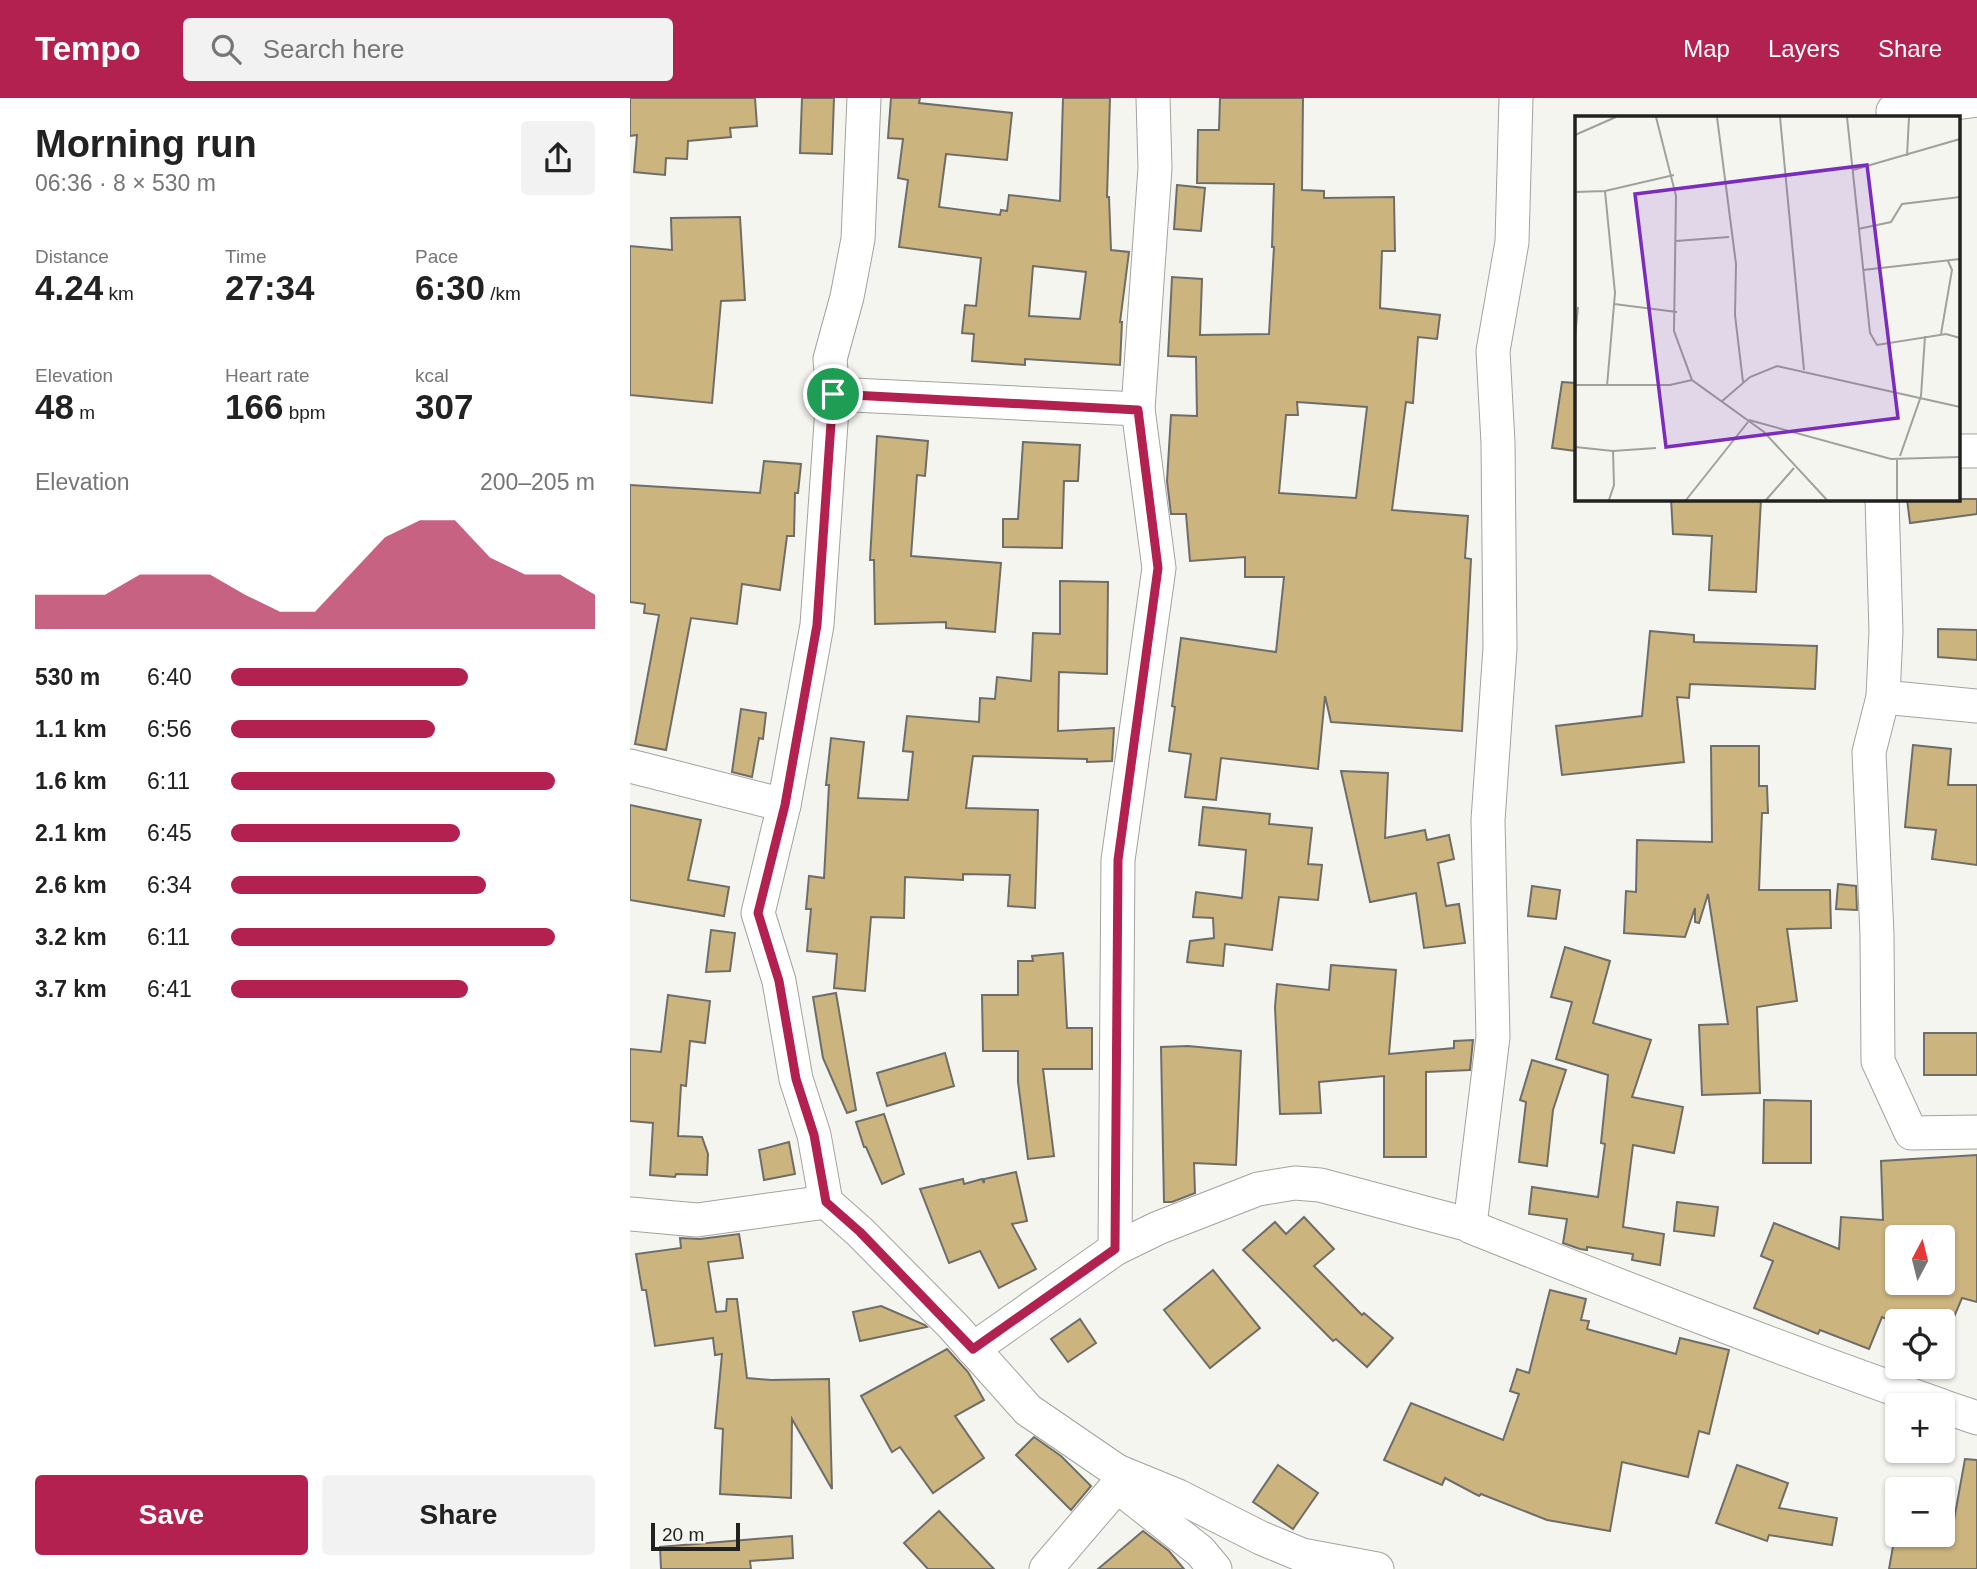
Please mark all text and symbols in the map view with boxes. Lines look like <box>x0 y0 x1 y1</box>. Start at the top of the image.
search box <box>183 18 673 81</box>
text: Tempo <box>35 30 141 67</box>
icon: search <box>207 30 245 68</box>
text: Search here <box>263 34 404 64</box>
text: Map <box>1683 35 1730 62</box>
text: Layers <box>1768 35 1840 62</box>
text: Share <box>1878 35 1942 62</box>
inset map <box>1575 116 1960 500</box>
button: share <box>521 121 595 195</box>
text: Morning run <box>35 123 257 165</box>
text: 06:36 · 8 × 530 m <box>35 170 216 196</box>
text: Distance <box>35 246 109 267</box>
text: Time <box>225 246 267 267</box>
text: Pace <box>415 246 458 267</box>
text: 4.24 <box>35 268 103 307</box>
text: 27:34 <box>225 268 315 307</box>
text: 6:30 <box>415 268 485 307</box>
text: km <box>103 283 134 304</box>
text: /km <box>485 283 521 304</box>
pin <box>803 364 863 424</box>
text: Elevation <box>35 365 113 386</box>
text: Heart rate <box>225 365 309 386</box>
text: kcal <box>415 365 449 386</box>
icon: arrive <box>814 375 852 413</box>
text: 48 <box>35 387 74 426</box>
text: 166 <box>225 387 283 426</box>
text: 307 <box>415 387 473 426</box>
text: m <box>74 402 95 423</box>
text: bpm <box>283 402 326 423</box>
text: Elevation <box>35 469 130 495</box>
text: 200–205 m <box>480 469 595 495</box>
text: 530 m <box>35 664 100 690</box>
text: 6:40 <box>147 664 192 690</box>
text: 1.1 km <box>35 716 107 742</box>
text: 6:56 <box>147 716 192 742</box>
text: 1.6 km <box>35 768 107 794</box>
text: 6:11 <box>147 768 190 794</box>
text: 2.1 km <box>35 820 107 846</box>
text: 6:45 <box>147 820 192 846</box>
text: 2.6 km <box>35 872 107 898</box>
text: 6:34 <box>147 872 192 898</box>
text: 3.2 km <box>35 924 107 950</box>
text: 6:11 <box>147 924 190 950</box>
text: 3.7 km <box>35 976 107 1002</box>
text: 6:41 <box>147 976 192 1002</box>
north arrow <box>1885 1225 1955 1295</box>
map controls <box>1885 1225 1955 1547</box>
button: locate <box>1885 1309 1955 1379</box>
button: + <box>1885 1393 1955 1463</box>
button: Save <box>35 1475 308 1555</box>
button: Share <box>322 1475 595 1555</box>
button: − <box>1885 1477 1955 1547</box>
scale bar <box>651 1520 740 1552</box>
text: 20 m <box>662 1524 704 1545</box>

